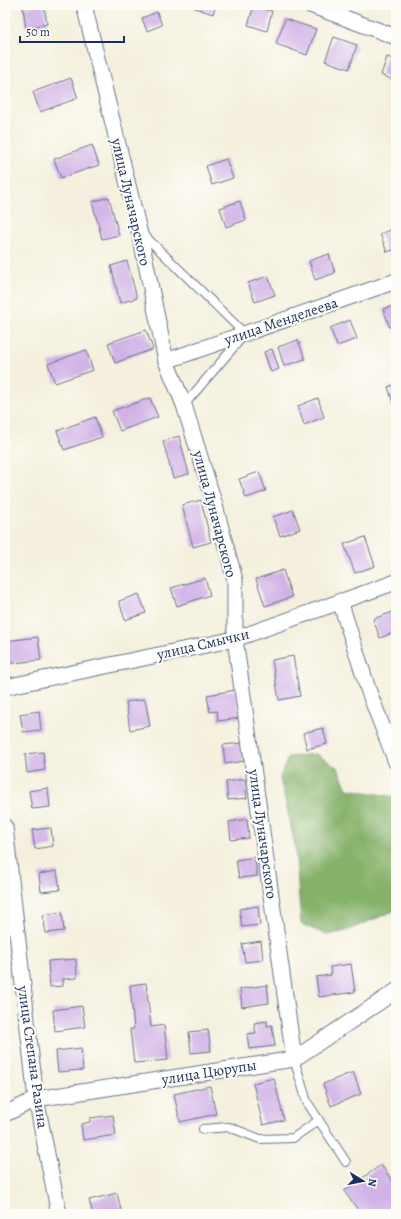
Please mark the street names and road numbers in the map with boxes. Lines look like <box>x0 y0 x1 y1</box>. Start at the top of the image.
street label: улица Луначарского <box>106 135 155 268</box>
street label: улица Менделеева <box>221 292 340 350</box>
street label: улица Луначарского <box>188 447 242 580</box>
street label: улица Смычки <box>154 624 251 665</box>
street label: улица Луначарского <box>244 767 282 900</box>
street label: улица Степана Разина <box>13 983 53 1130</box>
street label: улица Цюрупы <box>159 1055 258 1090</box>

